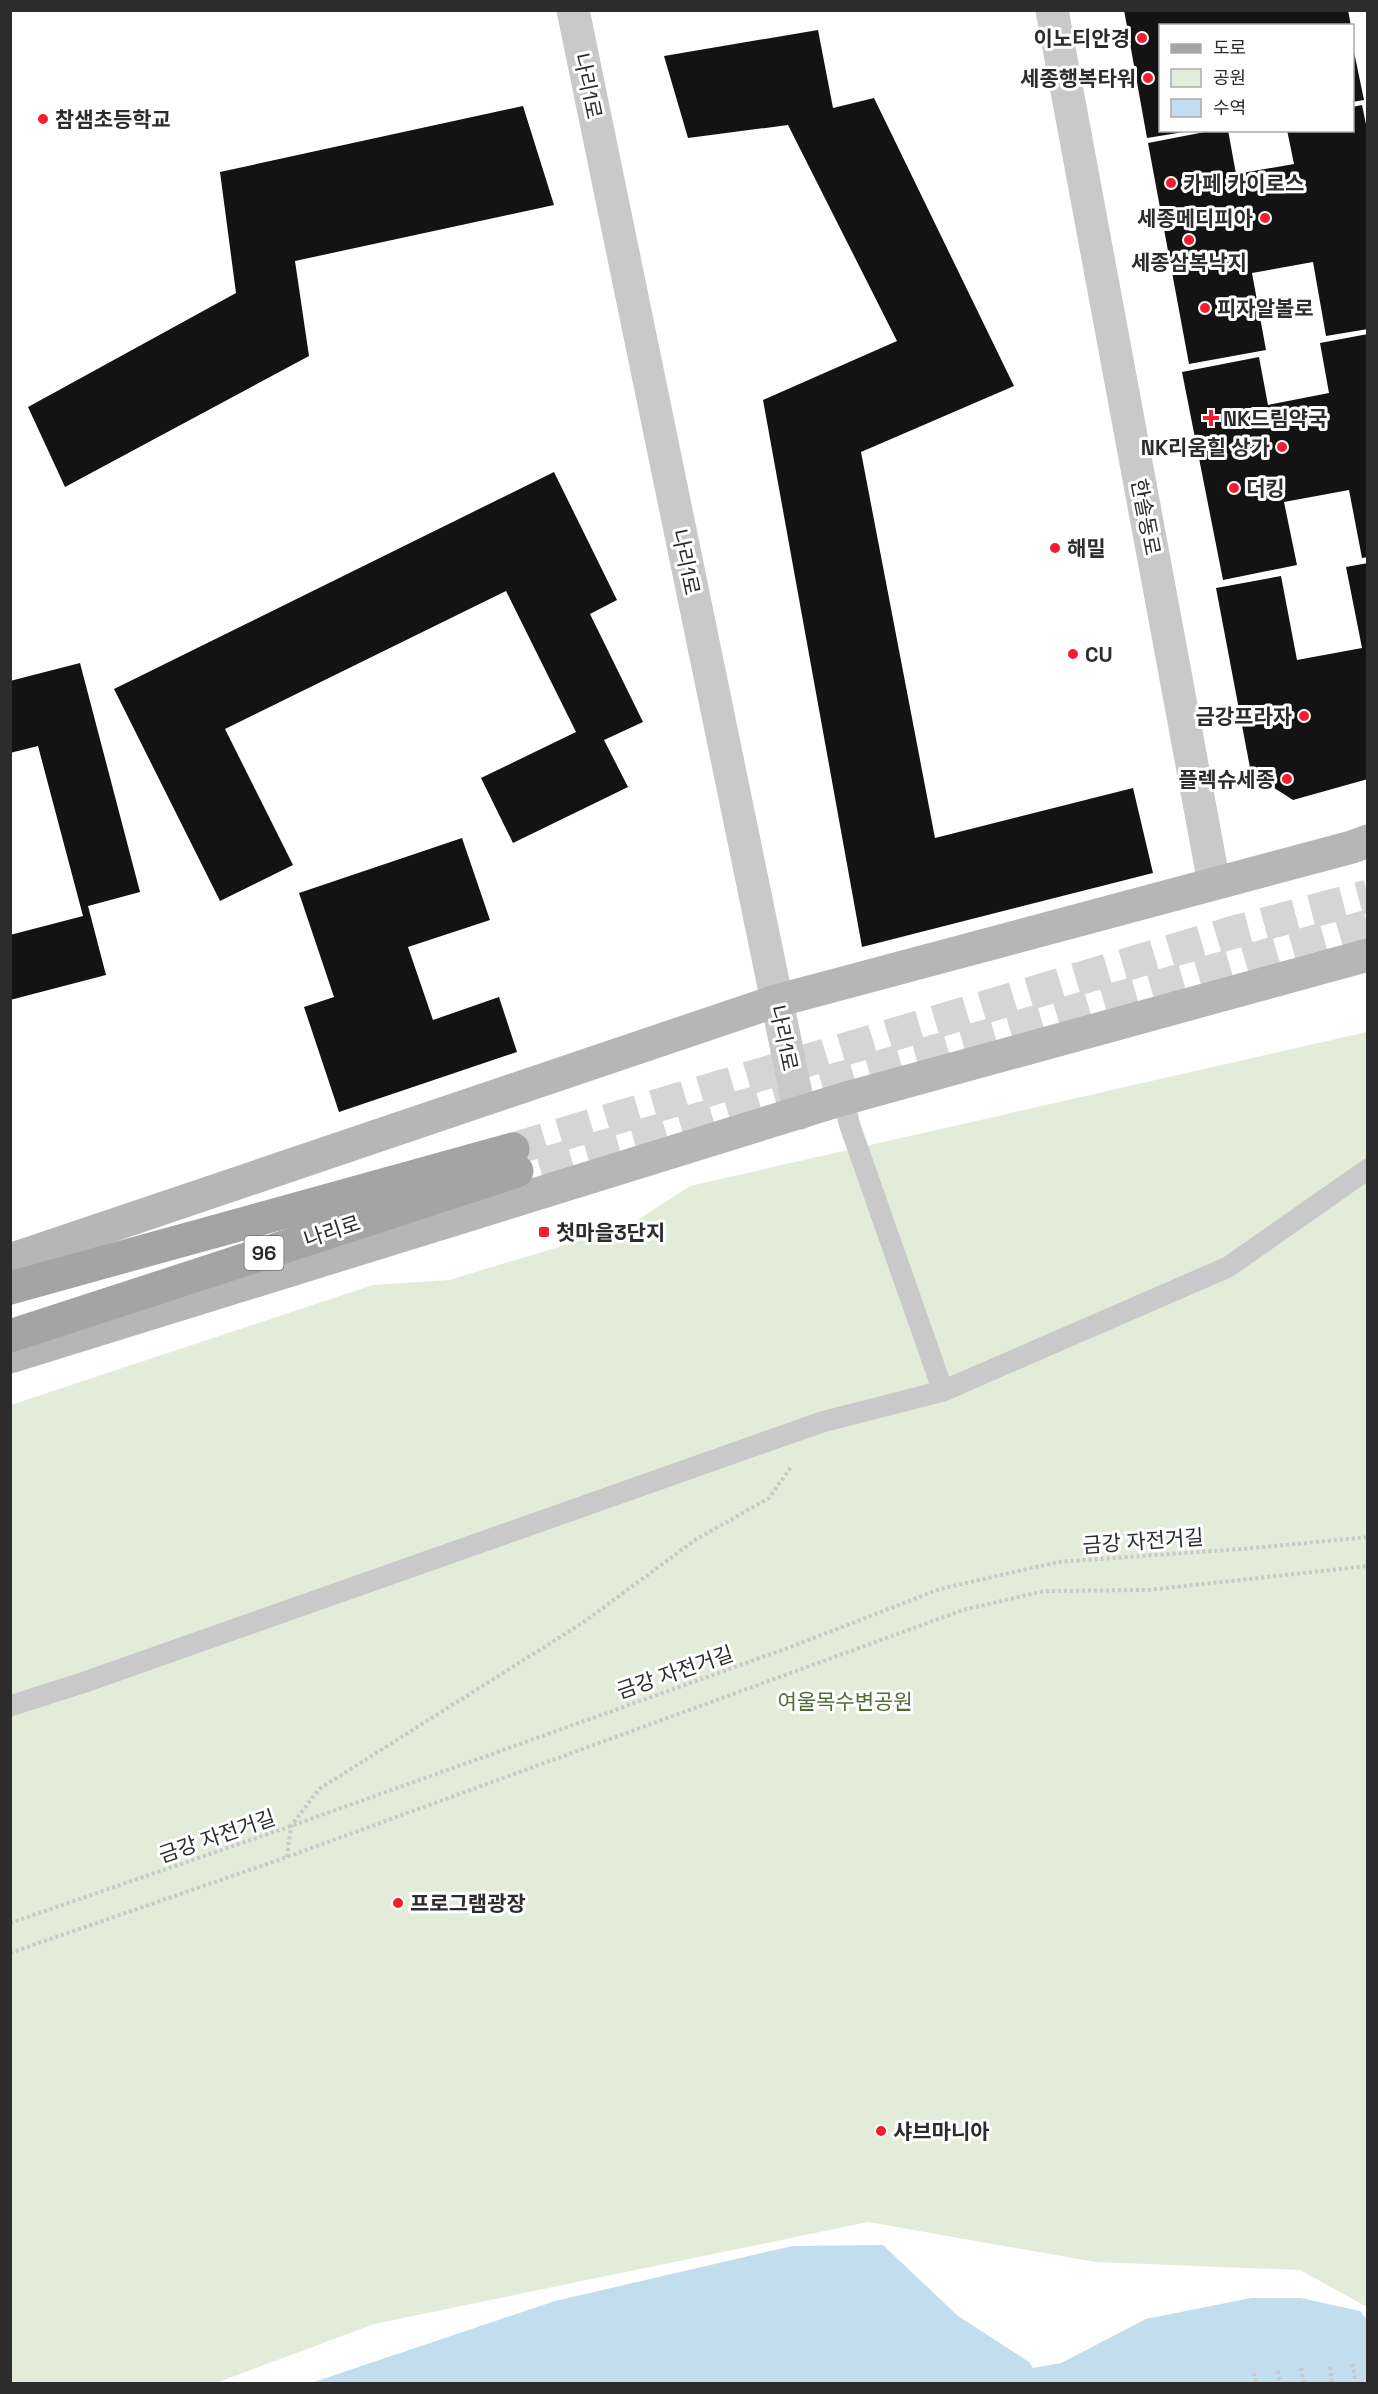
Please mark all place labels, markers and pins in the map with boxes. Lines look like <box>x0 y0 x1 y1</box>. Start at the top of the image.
place label: 이노티안경 <box>1033 25 1130 52</box>
marker: 이노티안경 <box>1135 31 1149 45</box>
place label: 세종행복타워 <box>1020 65 1136 92</box>
marker: 세종행복타워 <box>1141 71 1155 85</box>
place label: 참샘초등학교 <box>55 106 171 133</box>
marker: 참샘초등학교 <box>36 112 50 126</box>
place label: 카페 카이로스 <box>1183 170 1304 197</box>
marker: 카페 카이로스 <box>1164 176 1178 190</box>
place label: 세종메디피아 <box>1137 205 1253 232</box>
marker: 세종메디피아 <box>1258 211 1272 225</box>
marker: 세종삼복낙지 <box>1182 233 1196 247</box>
place label: 세종삼복낙지 <box>1131 249 1247 276</box>
place label: 피자알볼로 <box>1217 295 1314 322</box>
marker: 피자알볼로 <box>1198 301 1212 315</box>
place label: NK드림약국 <box>1223 405 1328 432</box>
marker: NK드림약국 <box>1204 411 1218 425</box>
place label: NK리움힐 상가 <box>1141 434 1270 461</box>
marker: NK리움힐 상가 <box>1275 440 1289 454</box>
place label: 더킹 <box>1246 475 1285 502</box>
marker: 더킹 <box>1227 481 1241 495</box>
place label: 해밀 <box>1067 535 1106 562</box>
marker: 해밀 <box>1048 541 1062 555</box>
place label: CU <box>1085 641 1113 668</box>
marker: CU <box>1066 647 1080 661</box>
place label: 금강프라자 <box>1195 703 1292 730</box>
marker: 금강프라자 <box>1297 709 1311 723</box>
place label: 플렉슈세종 <box>1178 766 1275 793</box>
marker: 플렉슈세종 <box>1280 772 1294 786</box>
place label: 첫마을3단지 <box>556 1219 665 1246</box>
marker: 첫마을3단지 <box>537 1225 551 1239</box>
place label: 프로그램광장 <box>410 1890 526 1917</box>
marker: 프로그램광장 <box>391 1896 405 1910</box>
place label: 샤브마니아 <box>893 2118 990 2145</box>
marker: 샤브마니아 <box>874 2124 888 2138</box>

